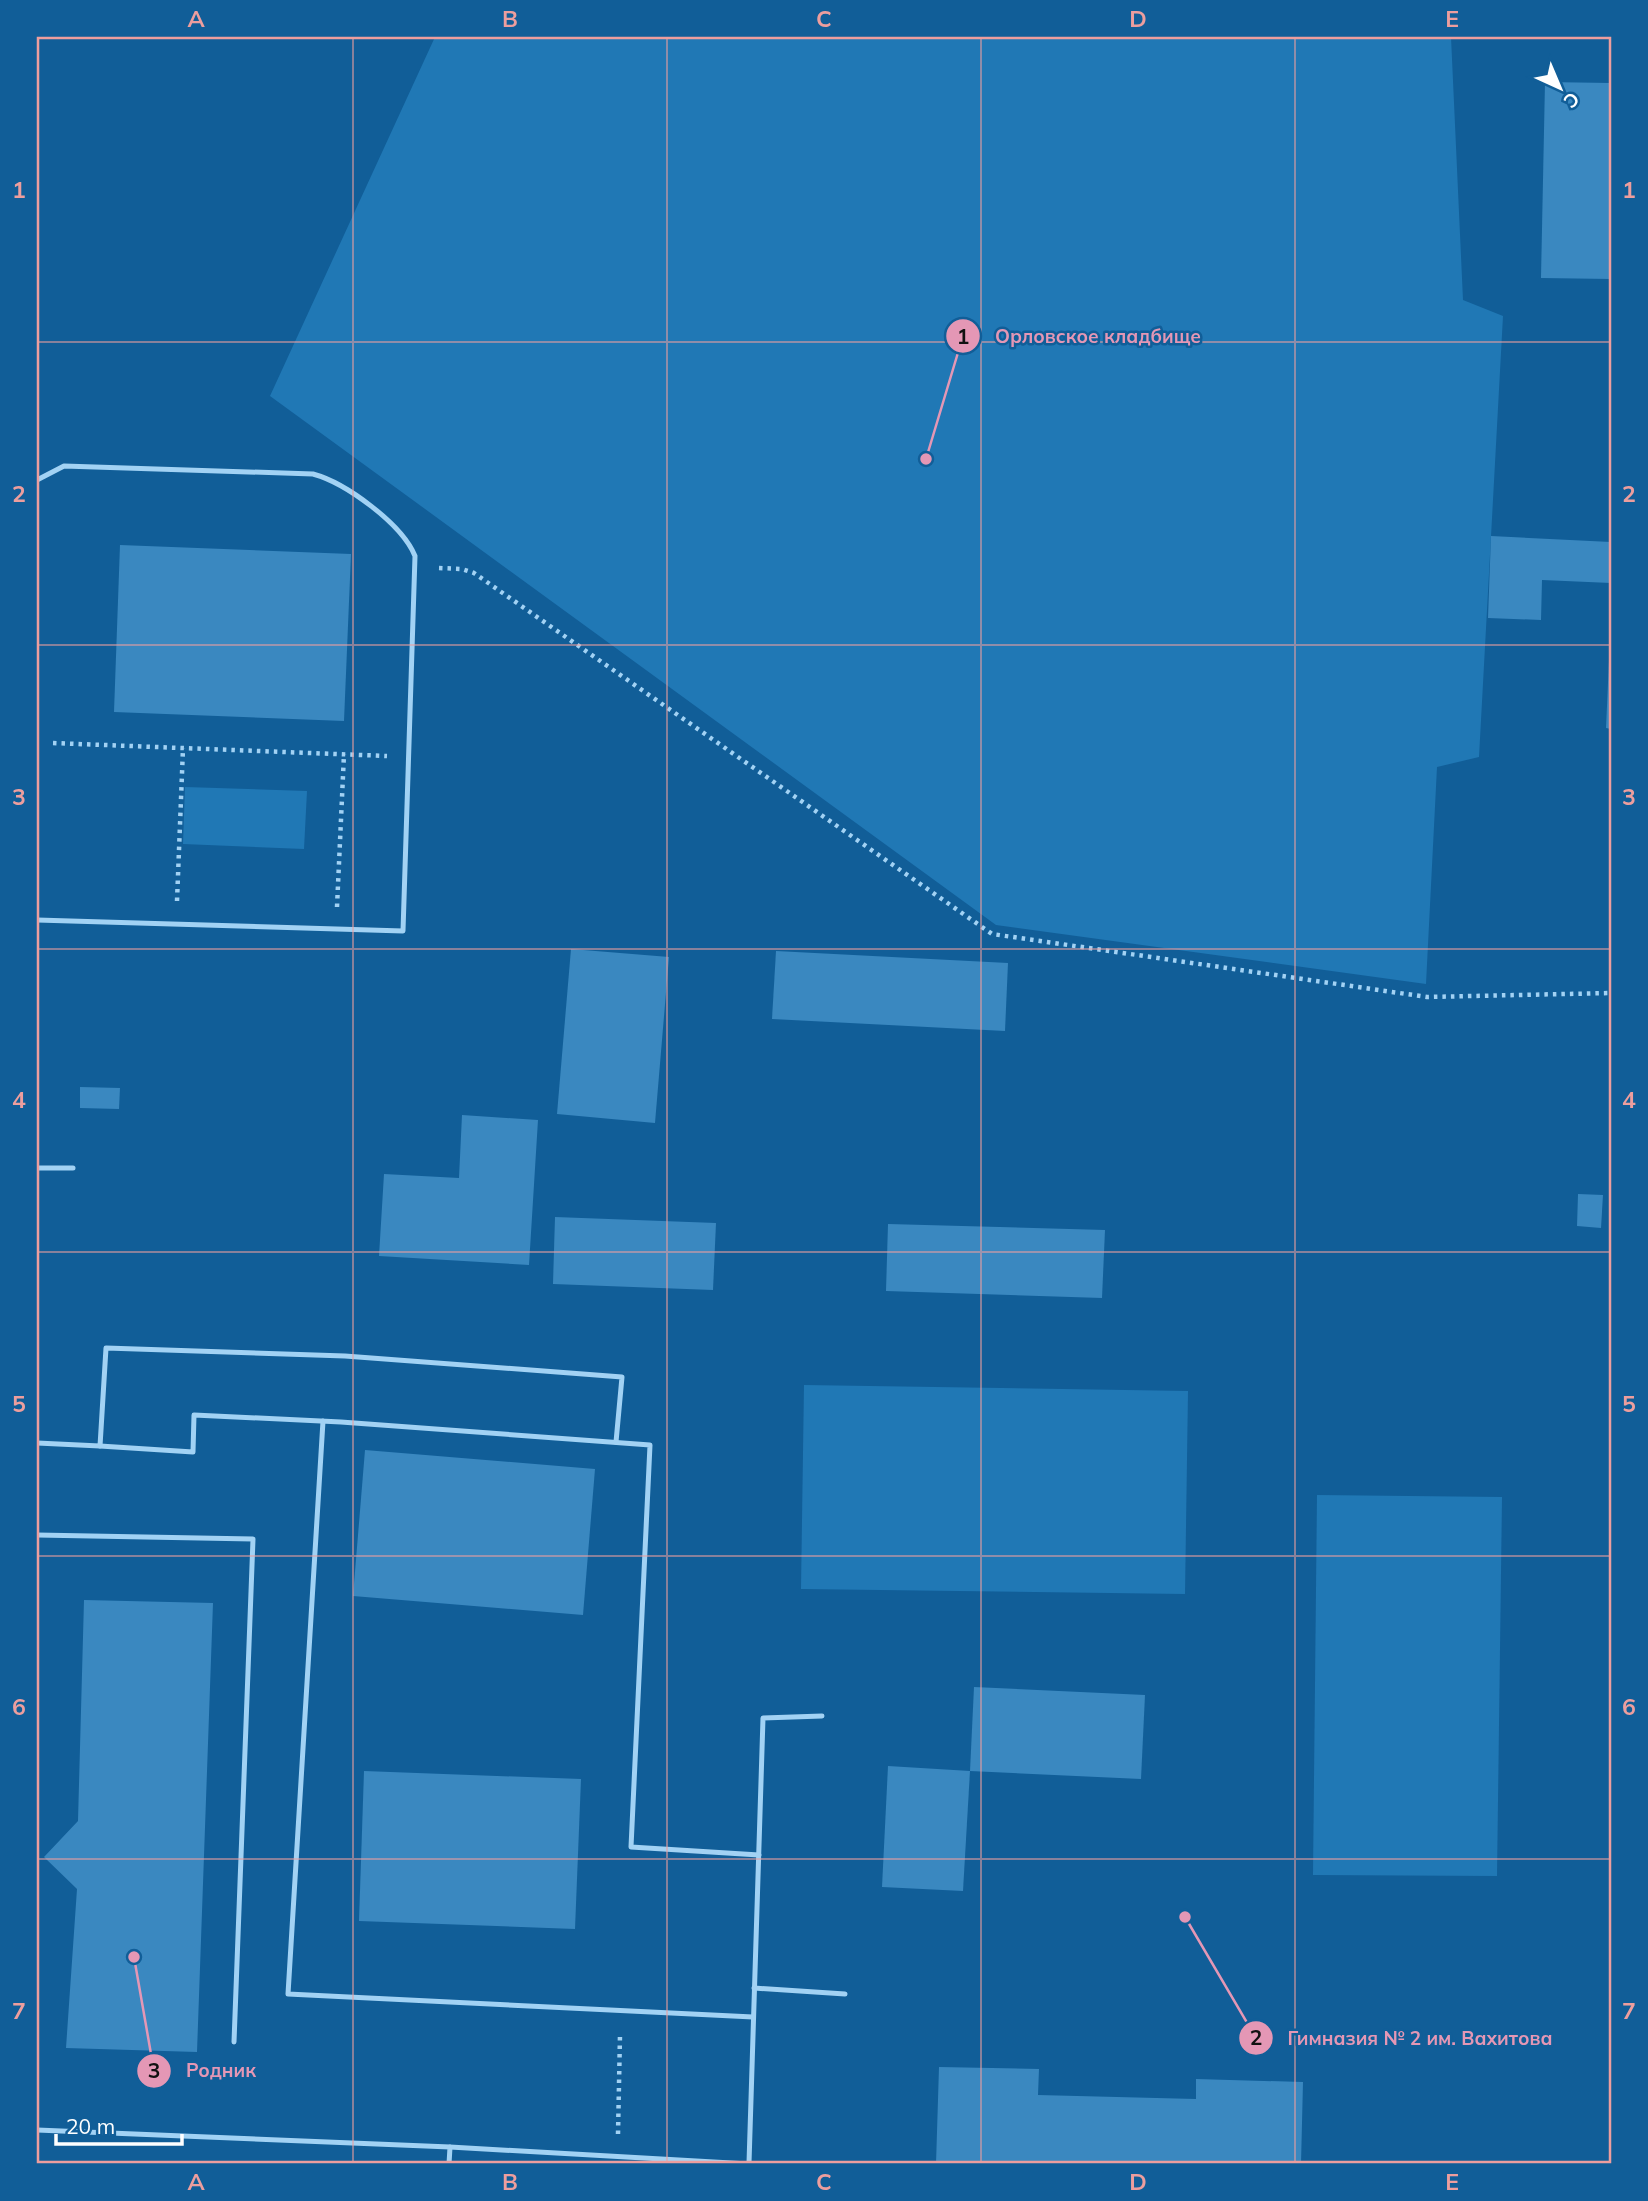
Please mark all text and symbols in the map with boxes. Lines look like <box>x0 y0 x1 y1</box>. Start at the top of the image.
text: A <box>187 4 205 33</box>
text: B <box>502 4 518 33</box>
text: C <box>816 4 832 33</box>
text: D <box>1129 4 1147 33</box>
text: E <box>1445 4 1459 33</box>
north arrow <box>1526 52 1596 122</box>
text: С <box>1559 87 1585 113</box>
text: 1 <box>12 175 26 204</box>
text: 1 <box>1622 175 1636 204</box>
callout: Орловское кладбище <box>946 316 1215 356</box>
text: 1 <box>957 323 969 349</box>
text: Орловское кладбище <box>995 324 1201 348</box>
text: 2 <box>12 479 26 508</box>
text: 2 <box>1622 479 1636 508</box>
text: 3 <box>12 782 26 811</box>
text: 3 <box>1622 782 1636 811</box>
text: 4 <box>12 1085 26 1114</box>
text: 4 <box>1622 1085 1636 1114</box>
text: 5 <box>12 1389 26 1418</box>
text: 5 <box>1622 1389 1636 1418</box>
text: 6 <box>12 1692 26 1721</box>
text: 6 <box>1622 1692 1636 1721</box>
text: 7 <box>12 1996 26 2025</box>
text: 7 <box>1622 1996 1636 2025</box>
callout: Гимназия № 2 им. Вахитова <box>1238 2018 1566 2058</box>
text: 2 <box>1250 2024 1262 2050</box>
text: Гимназия № 2 им. Вахитова <box>1288 2026 1552 2050</box>
callout: Родник <box>136 2051 270 2091</box>
text: 3 <box>148 2057 160 2083</box>
text: Родник <box>186 2058 256 2082</box>
scale bar <box>56 2103 182 2147</box>
text: 20 m <box>66 2113 115 2139</box>
text: A <box>187 2167 205 2196</box>
text: B <box>502 2167 518 2196</box>
text: C <box>816 2167 832 2196</box>
text: D <box>1129 2167 1147 2196</box>
text: E <box>1445 2167 1459 2196</box>

